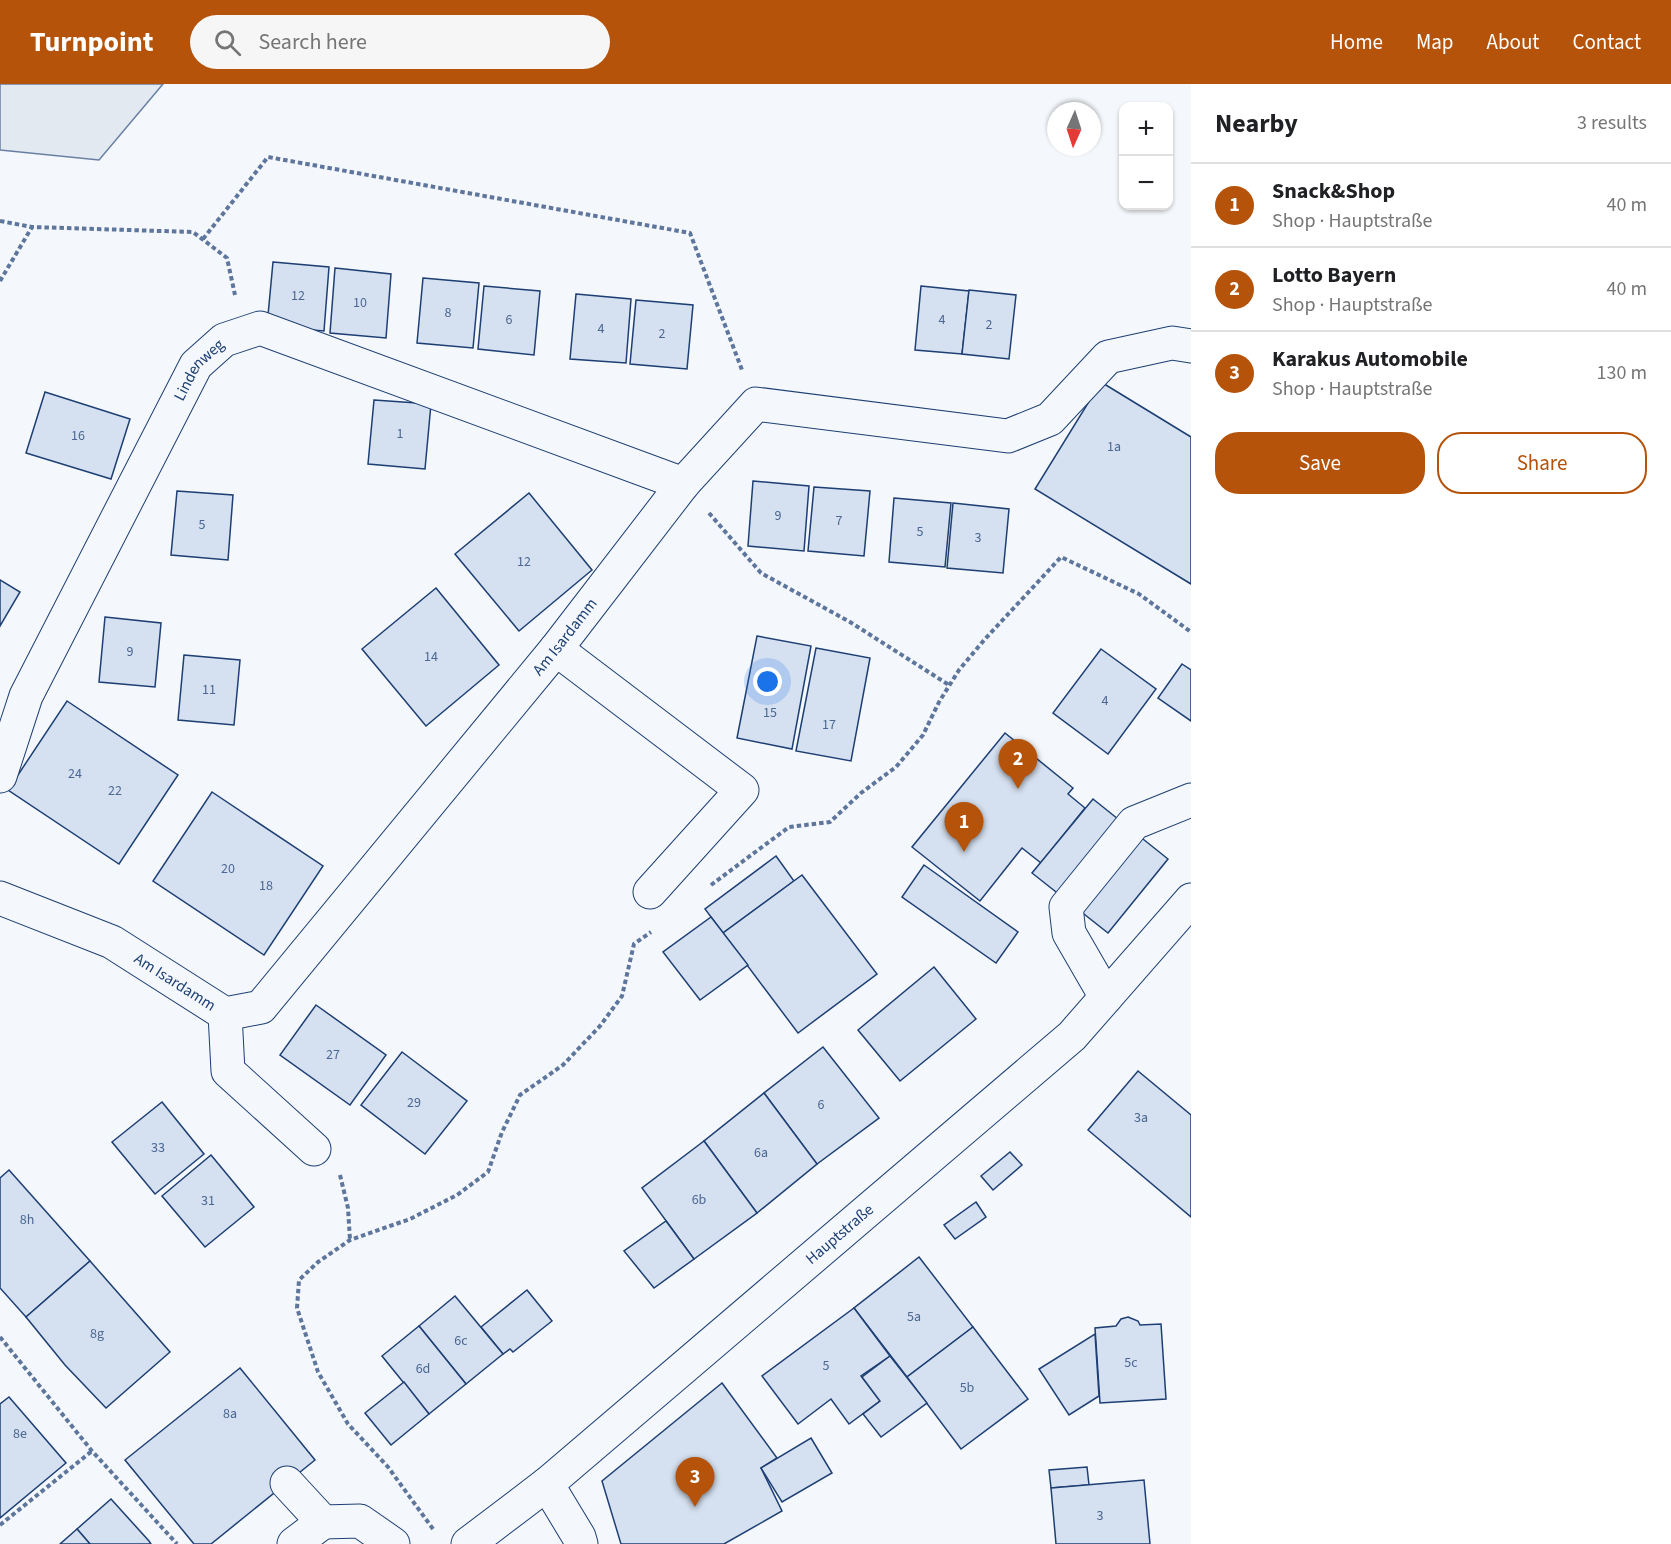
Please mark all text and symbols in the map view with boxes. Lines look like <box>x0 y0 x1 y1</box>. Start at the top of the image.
search box <box>190 15 610 69</box>
text: Turnpoint <box>30 22 154 62</box>
icon: search <box>211 26 244 59</box>
text: Search here <box>259 26 367 58</box>
text: Home <box>1330 27 1383 57</box>
text: Map <box>1416 27 1454 57</box>
text: About <box>1487 27 1539 57</box>
text: Contact <box>1572 27 1641 57</box>
north arrow <box>1047 102 1101 156</box>
map controls <box>1119 102 1173 210</box>
button: + <box>1119 102 1173 156</box>
text: Nearby <box>1215 105 1298 142</box>
text: 3 results <box>1577 109 1647 137</box>
button: − <box>1119 156 1173 210</box>
text: Snack&Shop <box>1272 175 1395 207</box>
text: 1 <box>1229 191 1240 219</box>
text: 40 m <box>1607 191 1647 219</box>
text: Shop · Hauptstraße <box>1272 207 1433 235</box>
text: Lotto Bayern <box>1272 259 1396 291</box>
text: 2 <box>1229 275 1240 303</box>
text: 40 m <box>1607 275 1647 303</box>
house number: 12 <box>291 286 305 306</box>
text: Shop · Hauptstraße <box>1272 291 1433 319</box>
house number: 10 <box>353 293 367 313</box>
house number: 8 <box>445 303 452 323</box>
house number: 6 <box>506 310 513 330</box>
house number: 4 <box>939 310 946 330</box>
house number: 2 <box>986 315 993 335</box>
house number: 4 <box>598 319 605 339</box>
house number: 2 <box>659 324 666 344</box>
street label: Lindenweg <box>168 334 229 405</box>
text: Karakus Automobile <box>1272 343 1468 375</box>
text: 3 <box>1229 359 1240 387</box>
text: 130 m <box>1597 359 1647 387</box>
text: Shop · Hauptstraße <box>1272 375 1433 403</box>
house number: 1 <box>397 424 404 444</box>
house number: 16 <box>71 426 85 446</box>
button: Save <box>1215 432 1425 494</box>
button: Share <box>1437 432 1647 494</box>
house number: 1a <box>1107 437 1121 457</box>
house number: 9 <box>775 506 782 526</box>
house number: 7 <box>836 511 843 531</box>
house number: 5 <box>199 515 206 535</box>
house number: 5 <box>917 522 924 542</box>
house number: 3 <box>975 528 982 548</box>
house number: 12 <box>517 552 531 572</box>
street label: Am Isardamm <box>528 593 602 680</box>
house number: 9 <box>127 642 134 662</box>
house number: 14 <box>424 647 438 667</box>
your location <box>753 667 782 696</box>
house number: 11 <box>202 680 216 700</box>
house number: 4 <box>1102 691 1109 711</box>
house number: 15 <box>763 703 777 723</box>
house number: 17 <box>822 715 836 735</box>
pin: 2 <box>998 740 1038 789</box>
house number: 24 <box>68 764 82 784</box>
house number: 22 <box>108 781 122 801</box>
pin: 1 <box>944 802 984 852</box>
house number: 20 <box>221 859 235 879</box>
house number: 18 <box>259 876 273 896</box>
street label: Am Isardamm <box>130 948 220 1016</box>
house number: 27 <box>326 1045 340 1065</box>
house number: 29 <box>407 1093 421 1113</box>
house number: 6 <box>818 1095 825 1115</box>
house number: 3a <box>1134 1108 1148 1128</box>
house number: 33 <box>151 1138 165 1158</box>
house number: 6a <box>754 1143 768 1163</box>
house number: 6b <box>692 1190 707 1210</box>
house number: 31 <box>201 1191 215 1211</box>
street label: Hauptstraße <box>801 1199 879 1270</box>
house number: 8h <box>20 1210 34 1230</box>
house number: 5a <box>907 1307 921 1327</box>
house number: 8g <box>90 1324 104 1344</box>
house number: 6c <box>454 1331 468 1351</box>
house number: 5c <box>1124 1353 1138 1373</box>
house number: 5 <box>823 1356 830 1376</box>
house number: 6d <box>416 1359 430 1379</box>
house number: 5b <box>960 1378 975 1398</box>
house number: 8a <box>223 1404 237 1424</box>
house number: 8e <box>13 1424 27 1444</box>
pin: 3 <box>676 1458 714 1507</box>
house number: 3 <box>1097 1506 1104 1526</box>

